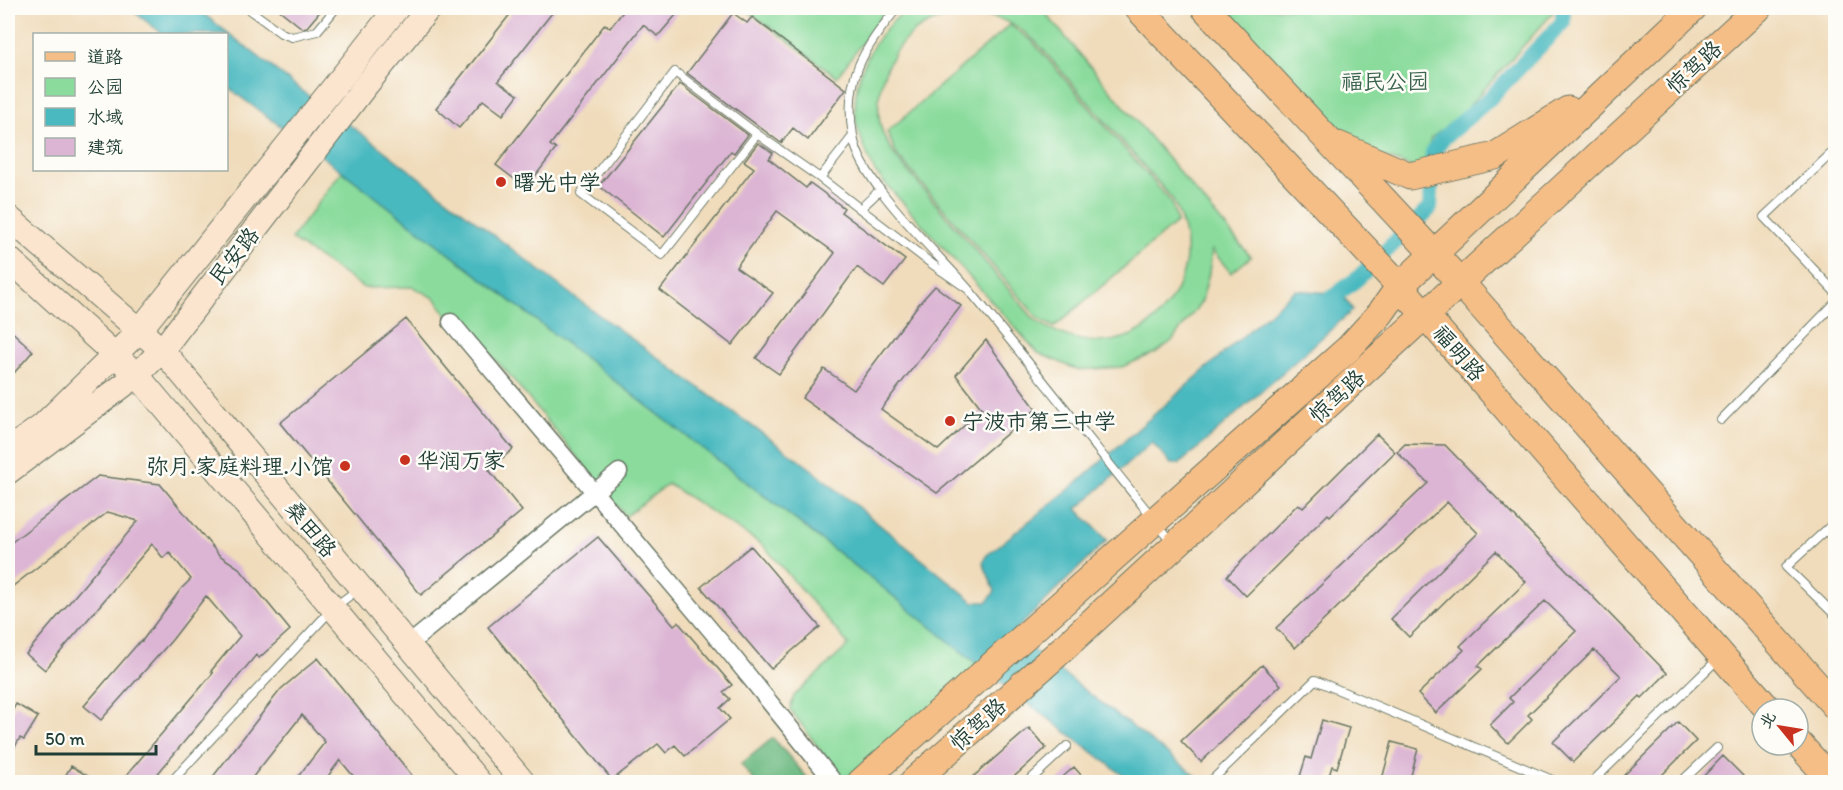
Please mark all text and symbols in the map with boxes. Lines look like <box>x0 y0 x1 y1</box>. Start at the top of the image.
legend <box>33 33 228 171</box>
street label: 惊驾路 <box>1661 35 1727 99</box>
text: 道路 <box>87 46 123 68</box>
park label: 福民公园 <box>1341 68 1429 95</box>
text: 公园 <box>87 76 123 98</box>
text: 水域 <box>87 106 123 128</box>
text: 建筑 <box>87 136 123 158</box>
place label: 曙光中学 <box>513 169 601 196</box>
marker: 曙光中学 <box>494 175 508 189</box>
street label: 民安路 <box>203 222 265 290</box>
street label: 福明路 <box>1427 319 1491 387</box>
street label: 惊驾路 <box>1304 364 1370 428</box>
place label: 宁波市第三中学 <box>962 408 1116 435</box>
marker: 宁波市第三中学 <box>943 414 957 428</box>
place label: 华润万家 <box>417 447 505 474</box>
place label: 弥月.家庭料理.小馆 <box>146 453 333 480</box>
marker: 华润万家 <box>398 453 412 467</box>
marker: 弥月.家庭料理.小馆 <box>338 459 352 473</box>
street label: 桑田路 <box>279 495 343 563</box>
street label: 惊驾路 <box>944 692 1012 756</box>
north arrow <box>1750 697 1810 757</box>
text: 北 <box>1755 708 1780 731</box>
scale bar <box>36 718 156 756</box>
text: 50 m <box>45 728 85 750</box>

